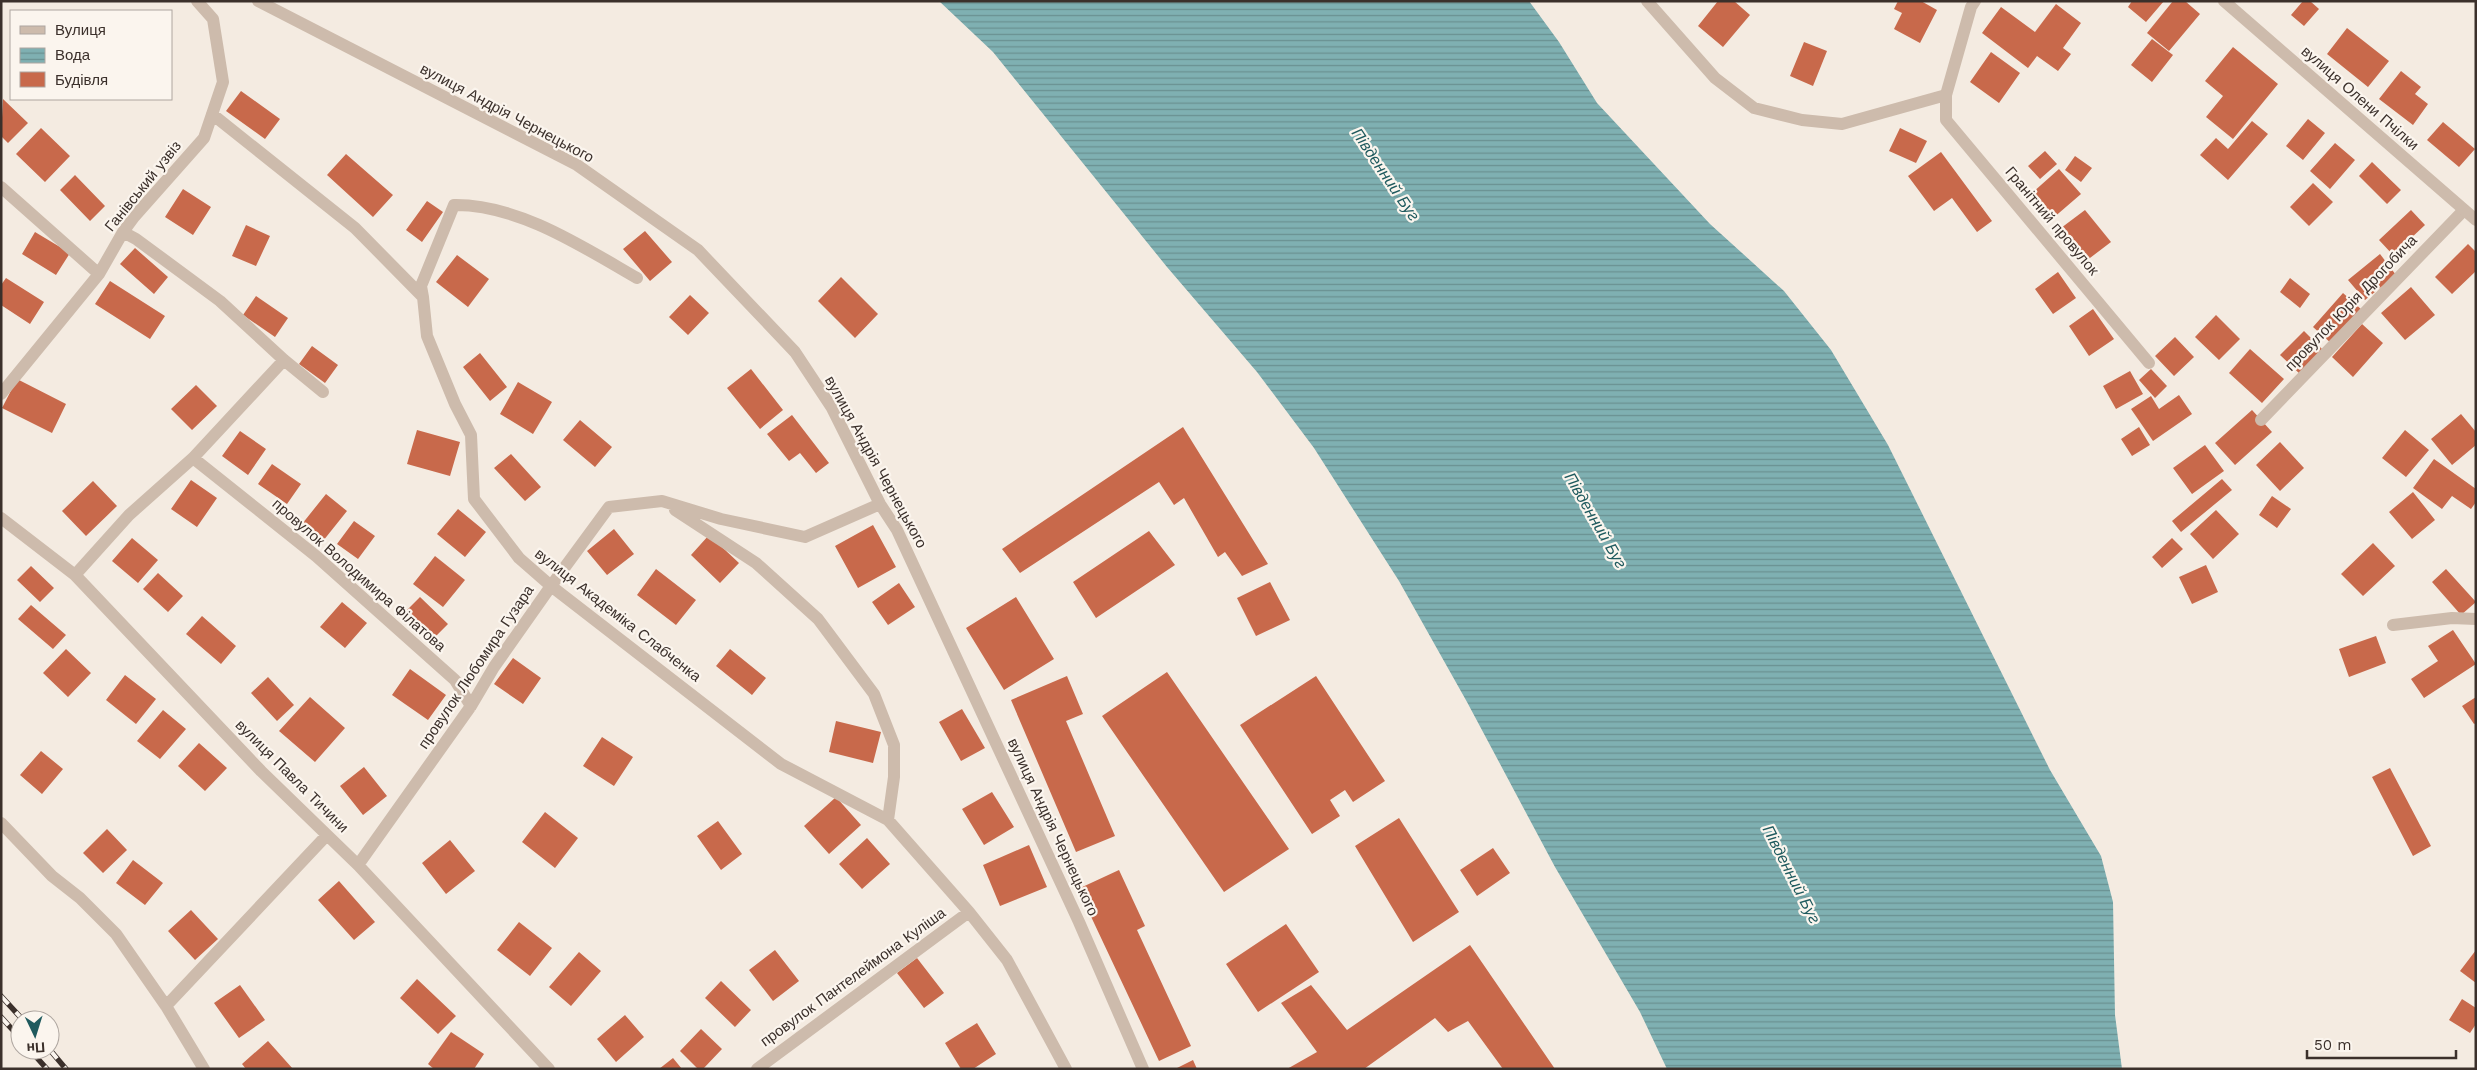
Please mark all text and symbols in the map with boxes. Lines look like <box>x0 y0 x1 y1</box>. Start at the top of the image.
legend <box>10 10 172 100</box>
text: Вулиця <box>55 21 106 39</box>
street label: вулиця Олени Пчілки <box>2298 42 2422 154</box>
text: Вода <box>55 46 91 64</box>
street label: вулиця Андрія Чернецького <box>417 60 597 166</box>
text: Будівля <box>55 71 108 89</box>
water label: Південний Буг <box>1348 124 1424 224</box>
street label: Ганівський узвіз <box>101 137 185 235</box>
street label: Гранітний провулок <box>2001 163 2103 279</box>
street label: провулок Юрія Дрогобича <box>2281 231 2421 375</box>
street label: вулиця Андрія Чернецького <box>821 373 931 551</box>
water label: Південний Буг <box>1560 469 1631 572</box>
street label: провулок Володимира Філатова <box>269 495 450 656</box>
street label: вулиця Академіка Слабченка <box>531 545 705 686</box>
street label: провулок Любомира Гузара <box>414 581 538 752</box>
street label: вулиця Павла Тичини <box>232 716 352 836</box>
street label: вулиця Андрія Чернецького <box>1004 735 1102 919</box>
water label: Південний Буг <box>1759 822 1824 927</box>
street label: провулок Пантелеймона Куліша <box>757 903 950 1050</box>
north arrow <box>10 1010 60 1060</box>
scale bar <box>2307 1028 2456 1060</box>
text: 50 m <box>2314 1036 2351 1054</box>
text: Пн <box>26 1039 46 1057</box>

